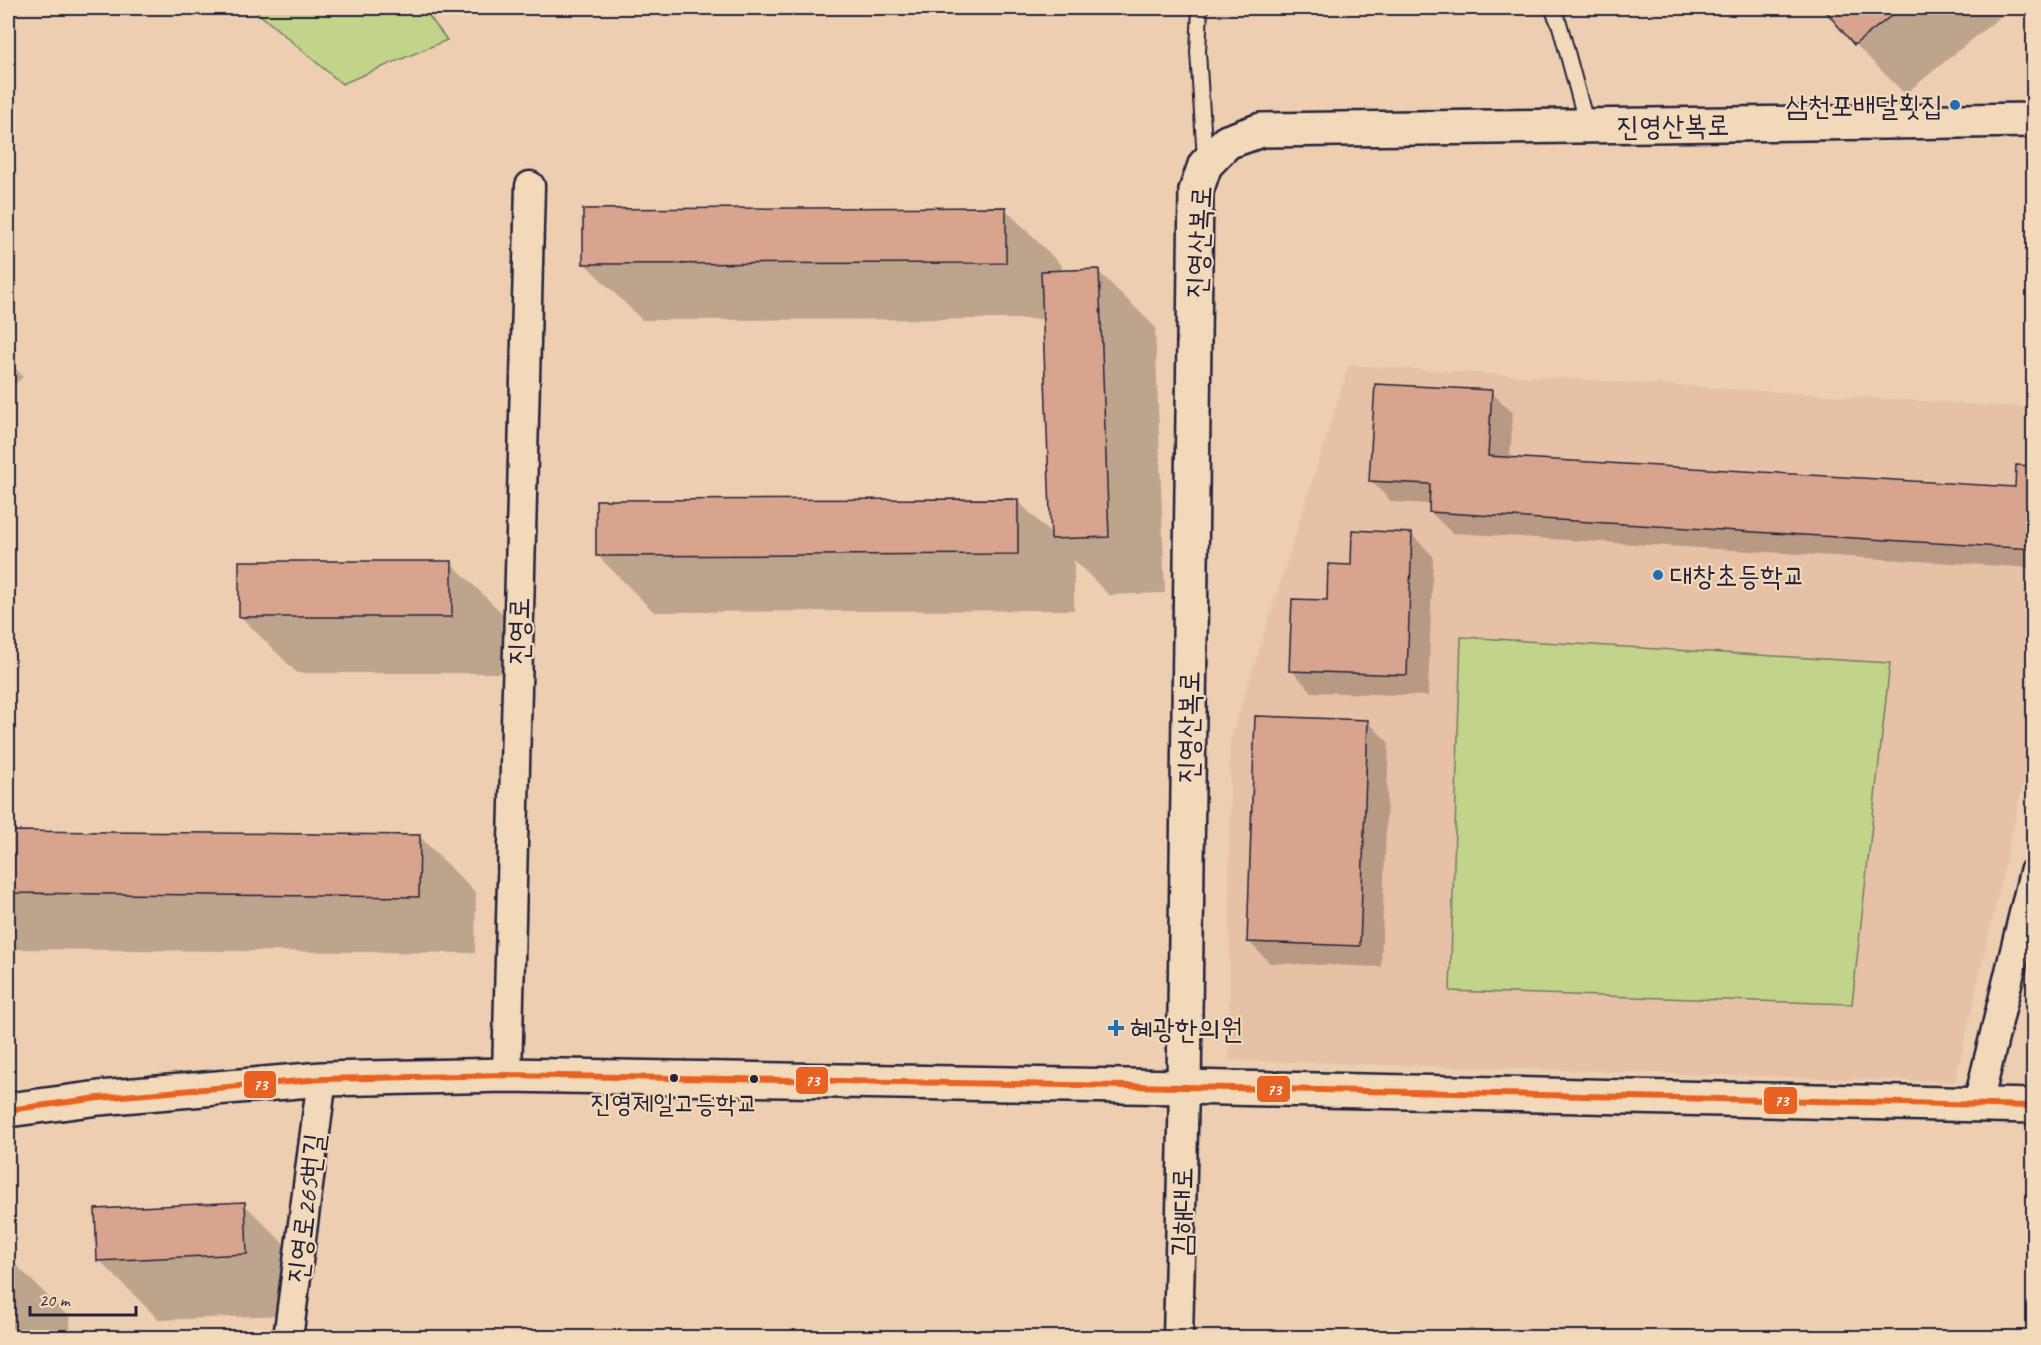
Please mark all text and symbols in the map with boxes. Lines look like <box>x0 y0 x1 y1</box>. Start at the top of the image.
place label: 삼천포배달횟집 <box>1785 88 1943 123</box>
marker: 삼천포배달횟집 <box>1948 98 1962 112</box>
street label: 진영산복로 <box>1616 107 1730 144</box>
street label: 진영산복로 <box>1178 185 1219 299</box>
place label: 대창초등학교 <box>1670 558 1805 593</box>
marker: 대창초등학교 <box>1651 568 1665 582</box>
street label: 진영로 <box>500 597 537 665</box>
street label: 진영산복로 <box>1170 670 1207 784</box>
place label: 혜광한의원 <box>1130 1011 1243 1046</box>
marker: 혜광한의원 <box>1107 1019 1125 1037</box>
line badge: 73 <box>795 1066 829 1095</box>
line badge: 73 <box>243 1070 277 1099</box>
text: 73 <box>805 1071 821 1091</box>
marker: 진영제일고등학교 <box>668 1072 680 1084</box>
unlabelled marker <box>748 1073 760 1085</box>
text: 73 <box>253 1075 269 1095</box>
line badge: 73 <box>1256 1075 1291 1103</box>
text: 73 <box>1267 1080 1283 1100</box>
line badge: 73 <box>1763 1086 1798 1115</box>
place label: 진영제일고등학교 <box>590 1087 758 1120</box>
text: 73 <box>1774 1091 1790 1111</box>
street label: 진영로265번길 <box>279 1131 332 1285</box>
street label: 김해대로 <box>1163 1167 1200 1257</box>
scale bar <box>30 1279 136 1317</box>
text: 20 m <box>39 1289 72 1311</box>

